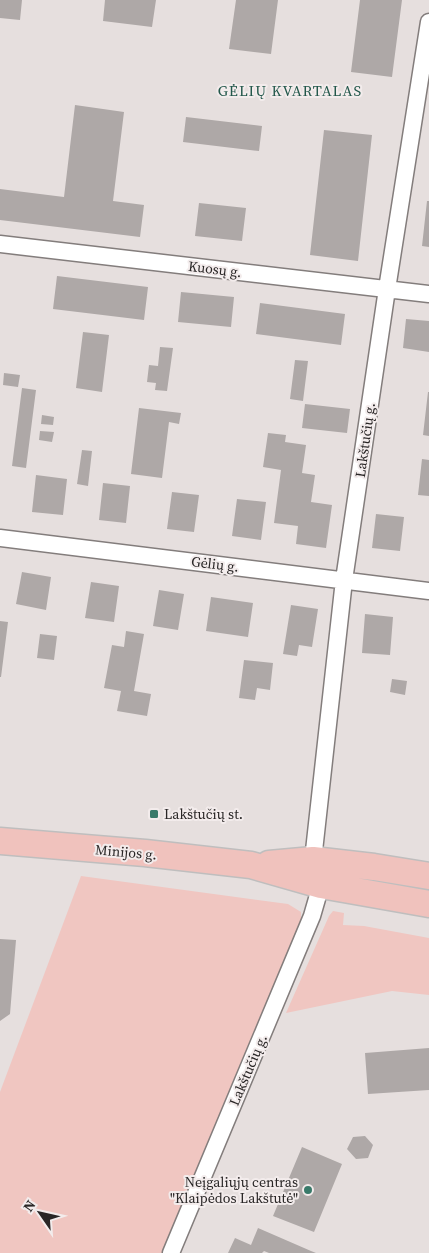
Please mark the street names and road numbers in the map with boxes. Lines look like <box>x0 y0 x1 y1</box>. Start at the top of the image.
street label: Kuosų g. <box>187 256 243 282</box>
street label: Lakštučių g. <box>350 401 380 479</box>
street label: Gėlių g. <box>190 551 240 577</box>
street label: Minijos g. <box>94 839 158 865</box>
street label: Lakštučių g. <box>224 1031 272 1109</box>

